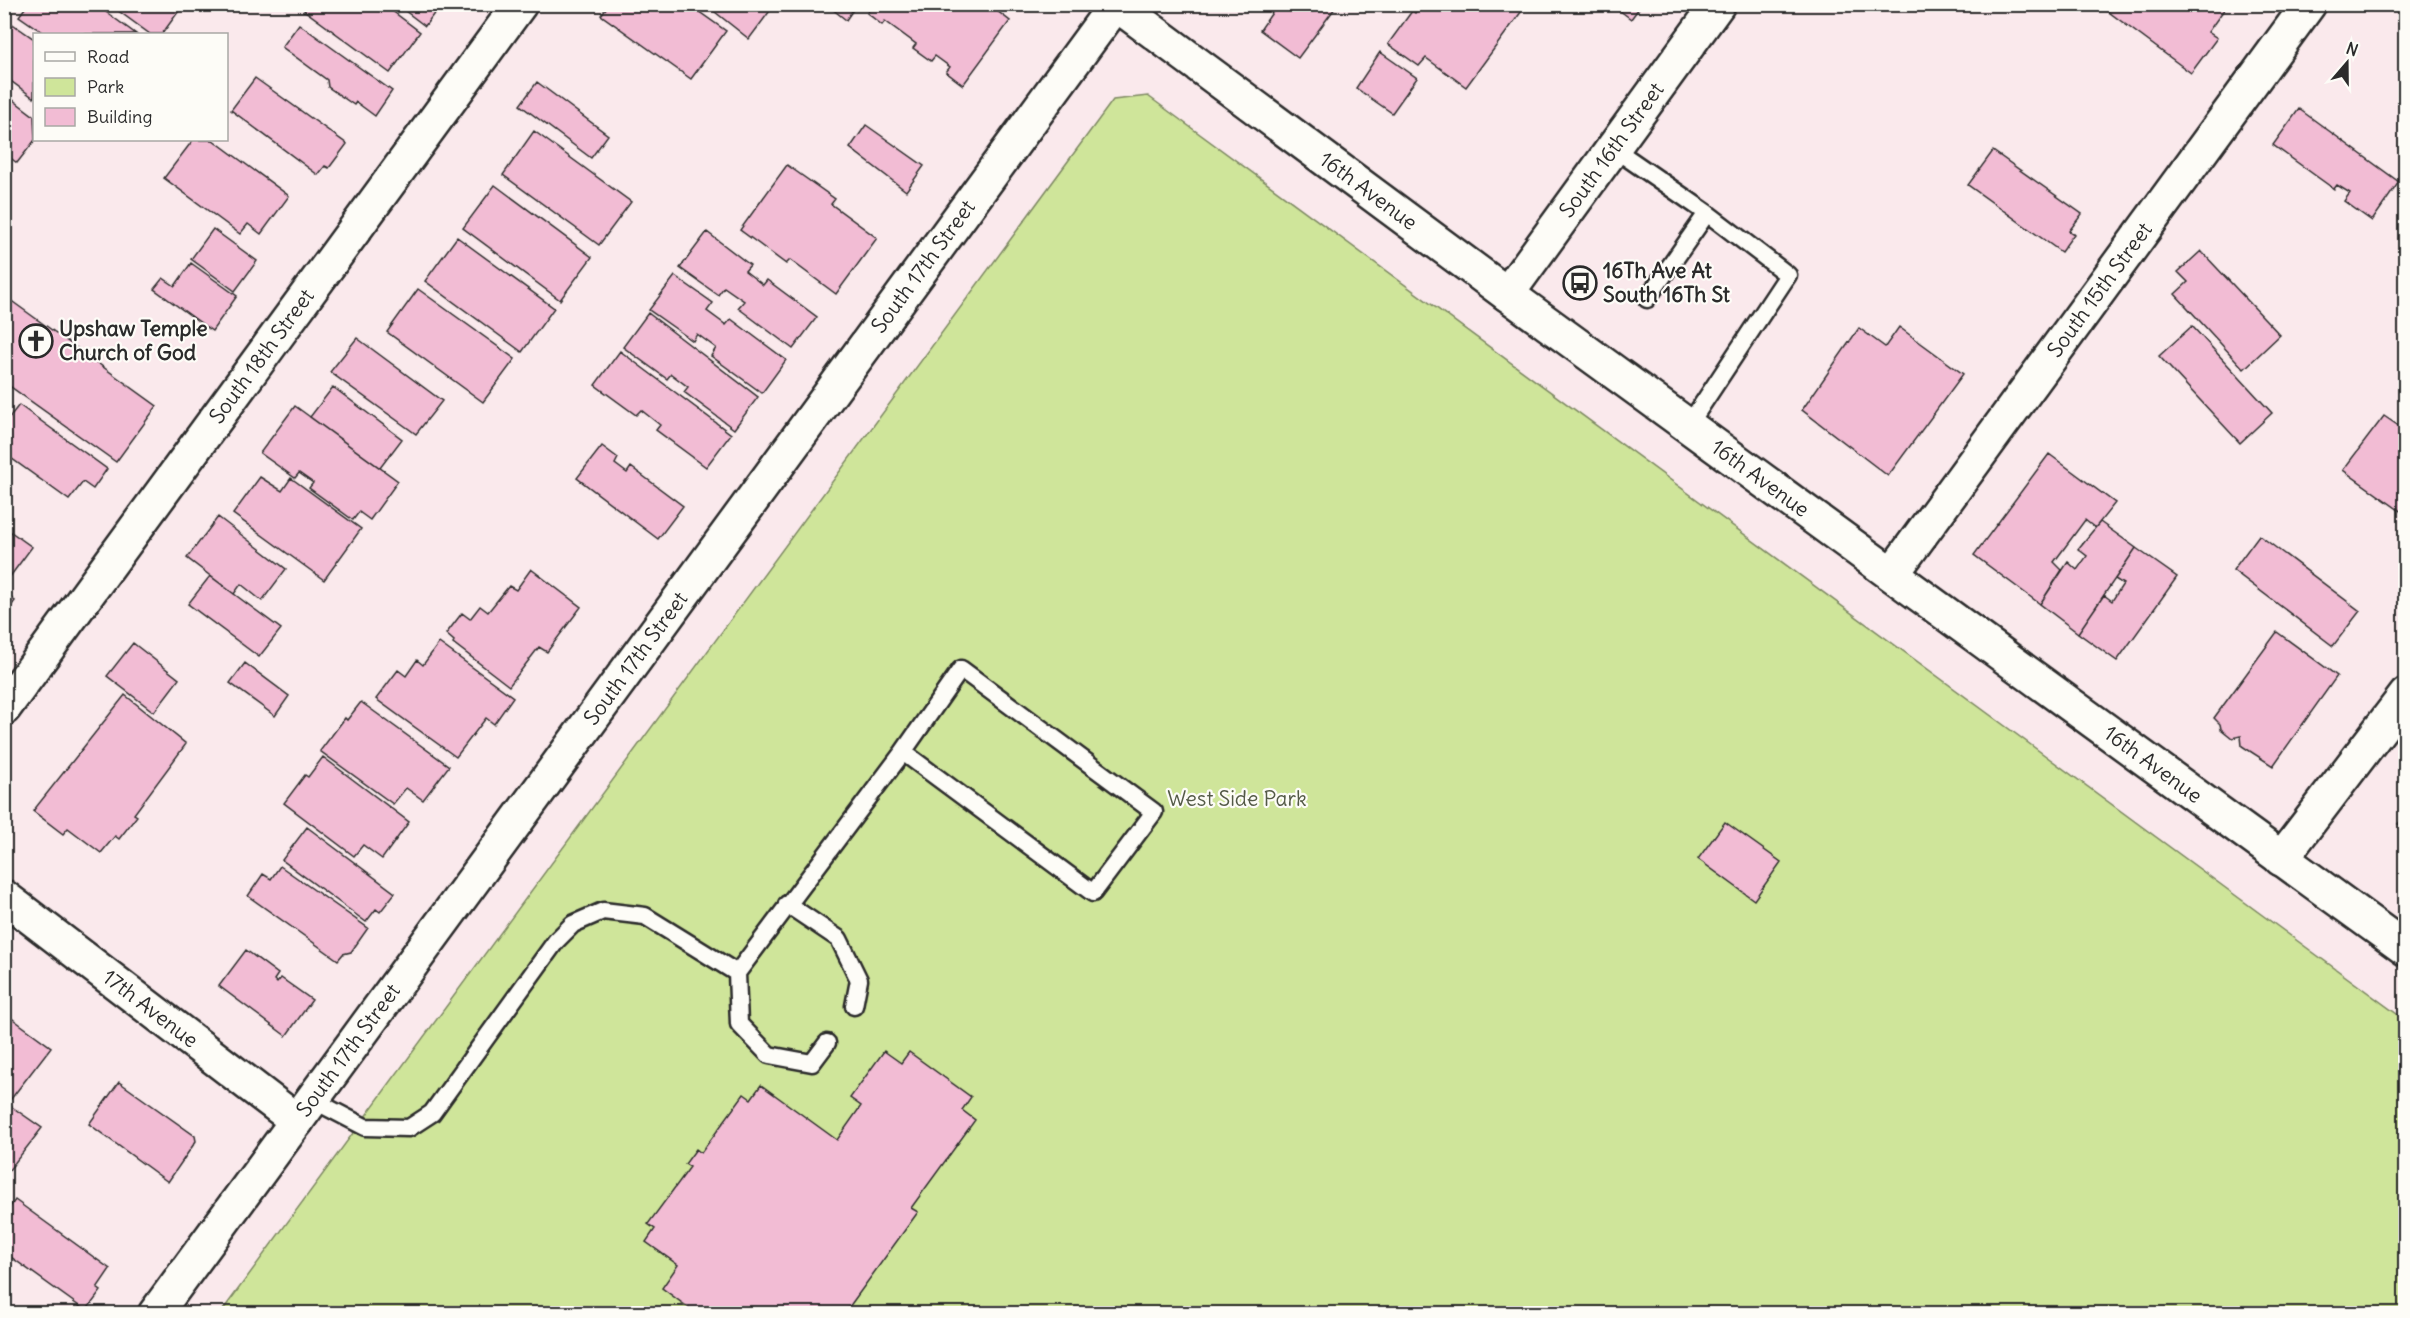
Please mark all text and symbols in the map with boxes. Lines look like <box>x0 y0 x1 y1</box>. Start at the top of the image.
legend <box>33 33 228 141</box>
north arrow <box>2317 33 2377 93</box>
text: N <box>2344 38 2361 60</box>
text: Road <box>87 45 130 68</box>
text: Park <box>87 75 124 98</box>
street label: South 16th Street <box>1553 77 1670 223</box>
text: Building <box>87 105 152 128</box>
street label: 16th Avenue <box>1314 146 1423 236</box>
street label: South 17th Street <box>865 194 981 338</box>
street label: South 15th Street <box>2041 217 2158 362</box>
place label: 16Th Ave At South 16Th St <box>1603 257 1731 308</box>
bus stop icon: 16Th Ave At South 16Th St <box>1562 265 1598 301</box>
street label: South 18th Street <box>203 283 320 429</box>
place label: Upshaw Temple Church of God <box>59 315 208 366</box>
church icon: Upshaw Temple Church of God <box>18 323 54 359</box>
street label: 16th Avenue <box>1706 433 1815 523</box>
street label: South 17th Street <box>578 586 693 730</box>
street label: 16th Avenue <box>2099 719 2208 809</box>
park label: West Side Park <box>1167 785 1307 812</box>
street label: 17th Avenue <box>97 963 204 1053</box>
street label: South 17th Street <box>290 978 406 1122</box>

